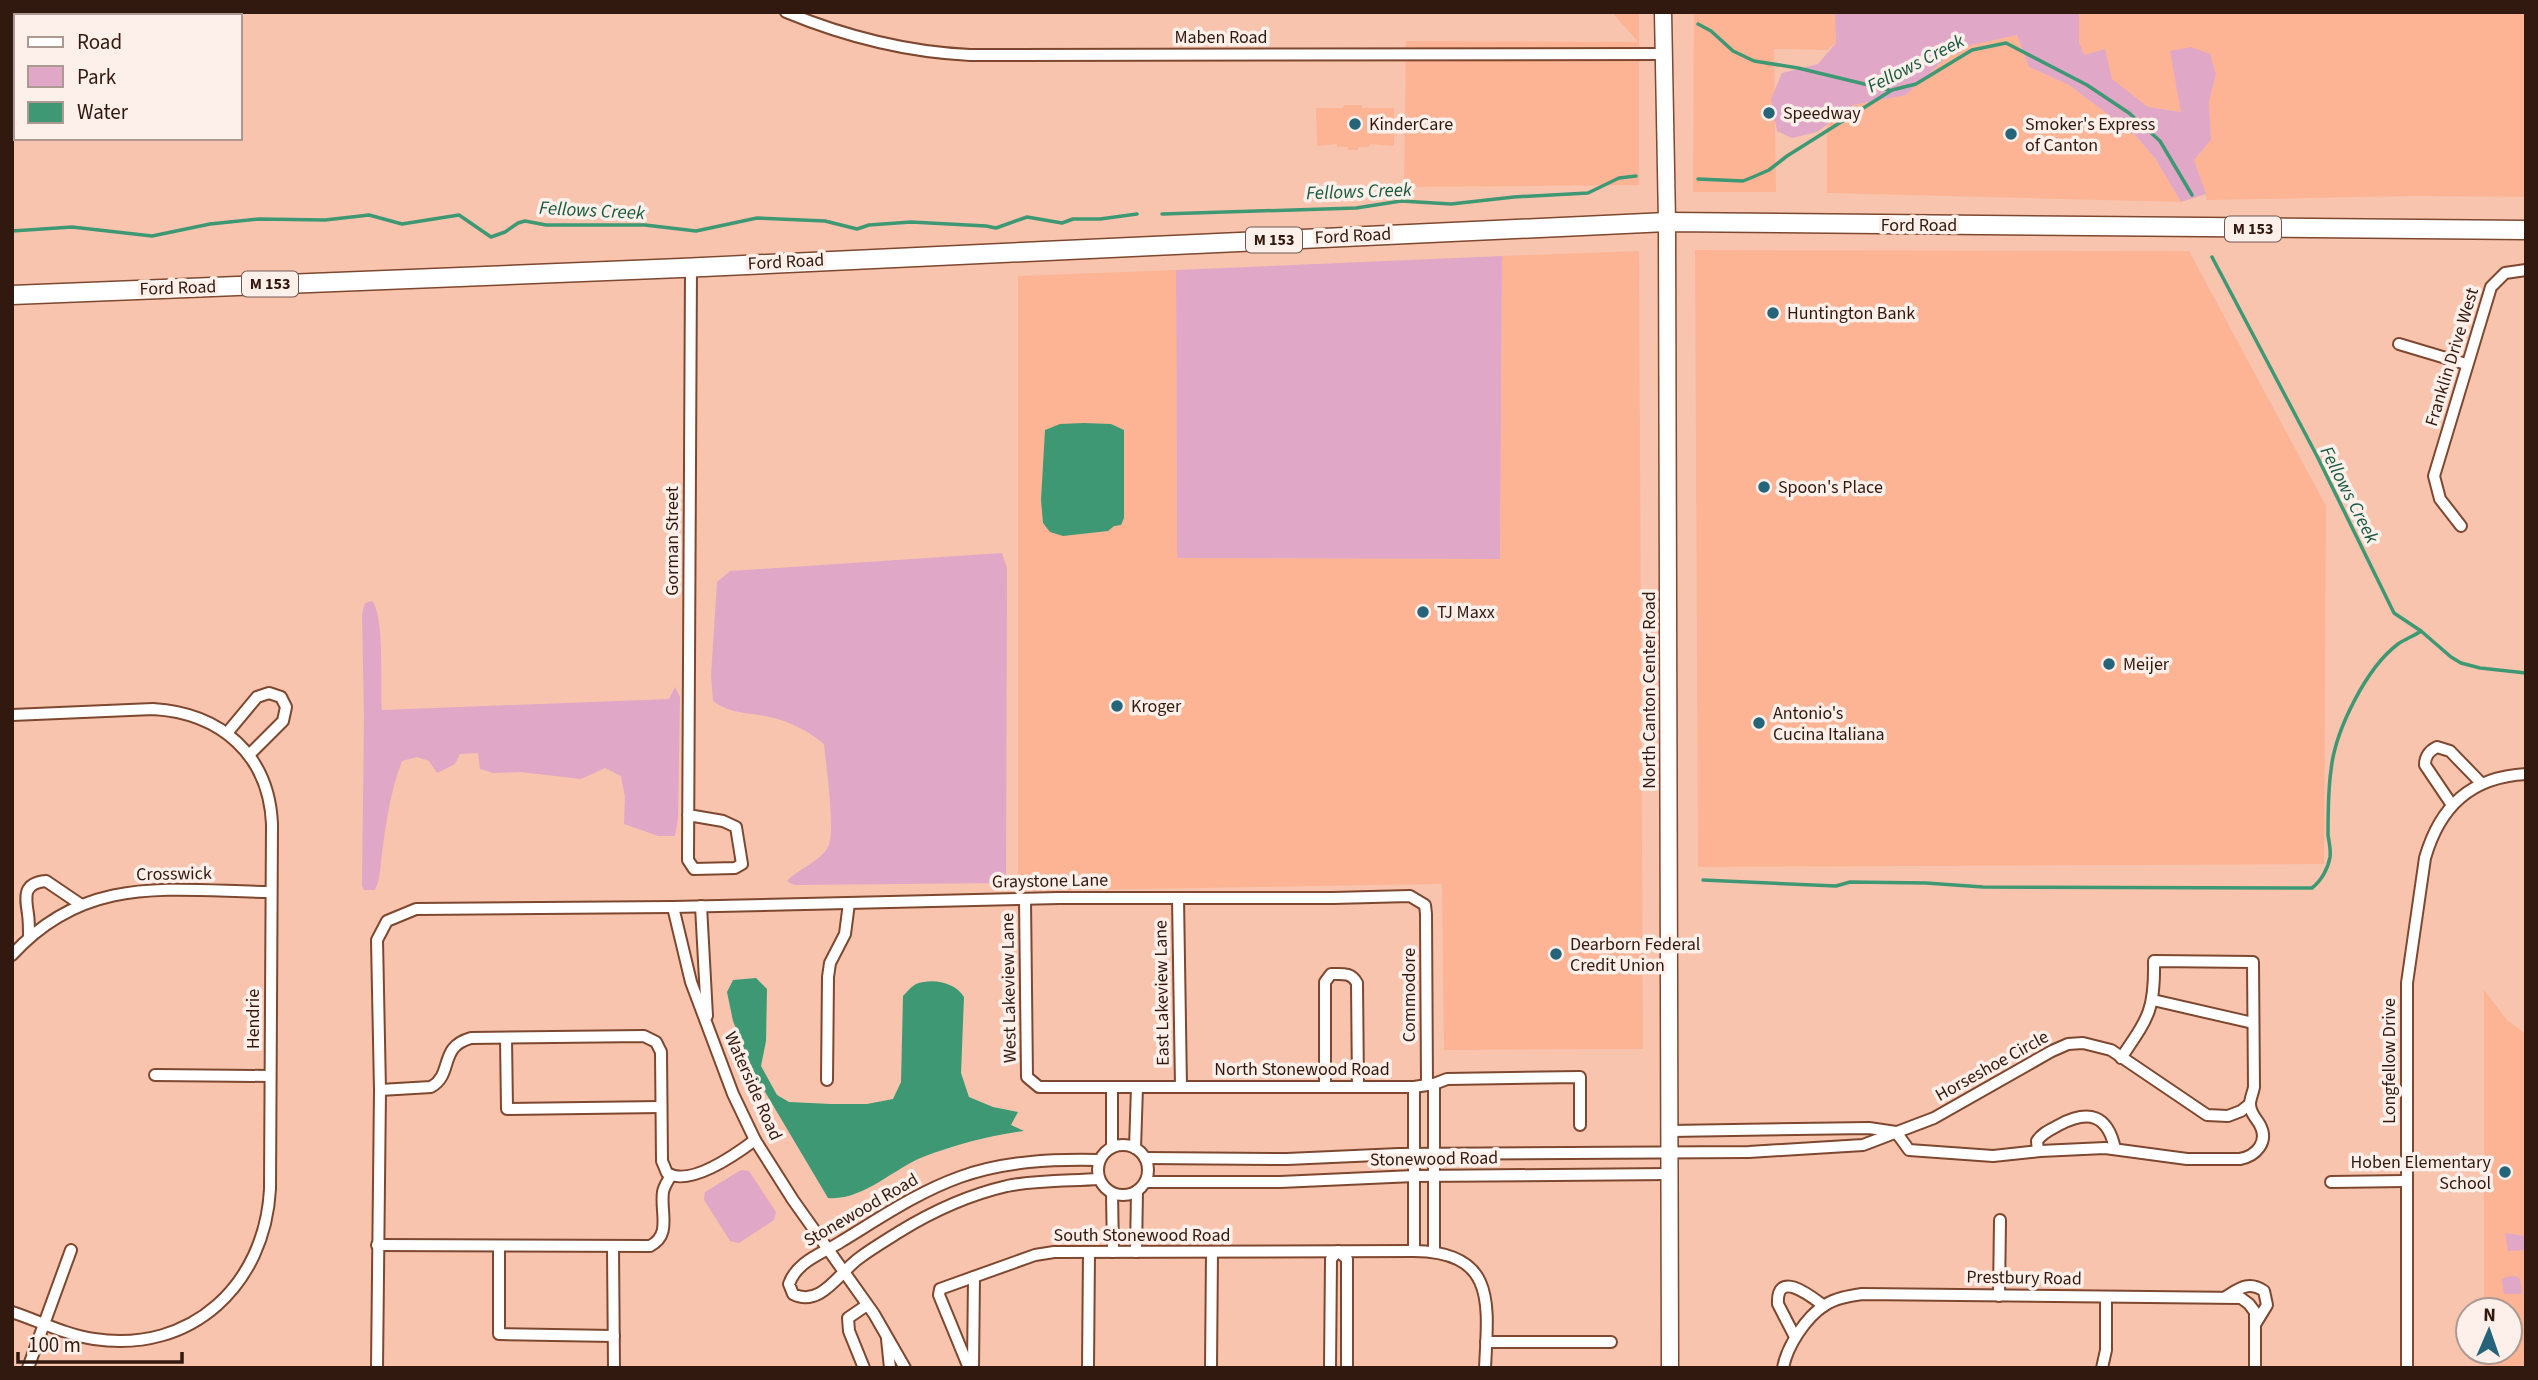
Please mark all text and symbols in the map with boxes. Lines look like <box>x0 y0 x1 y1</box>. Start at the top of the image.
legend <box>14 14 242 140</box>
street label: Maben Road <box>1174 25 1268 50</box>
text: Road <box>77 27 122 57</box>
water label: Fellows Creek <box>1863 28 1970 100</box>
text: Park <box>77 62 117 92</box>
text: Water <box>77 97 129 127</box>
place label: Speedway <box>1783 101 1861 126</box>
marker: Speedway <box>1761 105 1777 121</box>
place label: KinderCare <box>1369 112 1453 137</box>
place label: Smoker's Express of Canton <box>2025 112 2155 158</box>
marker: KinderCare <box>1347 116 1363 132</box>
marker: Smoker's Express of Canton <box>2003 126 2019 142</box>
water label: Fellows Creek <box>1306 177 1413 207</box>
water label: Fellows Creek <box>538 195 647 227</box>
street label: Ford Road <box>1881 213 1957 238</box>
road number: M 153 <box>2225 216 2281 242</box>
street label: Ford Road <box>1314 222 1392 250</box>
road number: M 153 <box>1246 228 1302 252</box>
street label: Ford Road <box>747 248 825 276</box>
road number: M 153 <box>242 272 298 296</box>
street label: Ford Road <box>139 274 217 302</box>
street label: Franklin Drive West <box>2419 285 2485 429</box>
place label: Huntington Bank <box>1787 301 1915 326</box>
marker: Huntington Bank <box>1765 305 1781 321</box>
water label: Fellows Creek <box>2313 442 2385 549</box>
place label: Spoon's Place <box>1778 475 1883 500</box>
marker: Spoon's Place <box>1756 479 1772 495</box>
street label: Gorman Street <box>660 486 685 596</box>
street label: North Canton Center Road <box>1637 591 1662 789</box>
place label: TJ Maxx <box>1437 600 1495 625</box>
marker: TJ Maxx <box>1415 604 1431 620</box>
place label: Meijer <box>2123 652 2170 677</box>
marker: Meijer <box>2101 656 2117 672</box>
place label: Kroger <box>1131 694 1182 719</box>
marker: Kroger <box>1109 698 1125 714</box>
place label: Antonio's Cucina Italiana <box>1773 701 1885 747</box>
marker: Antonio's Cucina Italiana <box>1751 715 1767 731</box>
street label: Crosswick <box>136 861 212 887</box>
street label: Graystone Lane <box>992 867 1108 895</box>
street label: West Lakeview Lane <box>995 913 1023 1063</box>
street label: East Lakeview Lane <box>1148 920 1176 1066</box>
place label: Dearborn Federal Credit Union <box>1570 932 1700 978</box>
marker: Dearborn Federal Credit Union <box>1548 946 1564 962</box>
street label: Commodore <box>1397 948 1422 1042</box>
street label: Hendrie <box>241 989 266 1049</box>
street label: Longfellow Drive <box>2377 998 2402 1124</box>
street label: Horseshoe Circle <box>1931 1024 2053 1108</box>
street label: Waterside Road <box>718 1028 788 1144</box>
street label: North Stonewood Road <box>1214 1057 1390 1082</box>
street label: Stonewood Road <box>1370 1145 1498 1173</box>
place label: Hoben Elementary School <box>2351 1150 2492 1196</box>
marker: Hoben Elementary School <box>2497 1164 2513 1180</box>
street label: Stonewood Road <box>799 1167 923 1253</box>
street label: South Stonewood Road <box>1054 1223 1230 1248</box>
street label: Prestbury Road <box>1966 1264 2082 1292</box>
north arrow <box>2454 1296 2524 1366</box>
text: N <box>2483 1302 2496 1329</box>
scale bar <box>18 1320 182 1364</box>
text: 100 m <box>28 1330 81 1360</box>

